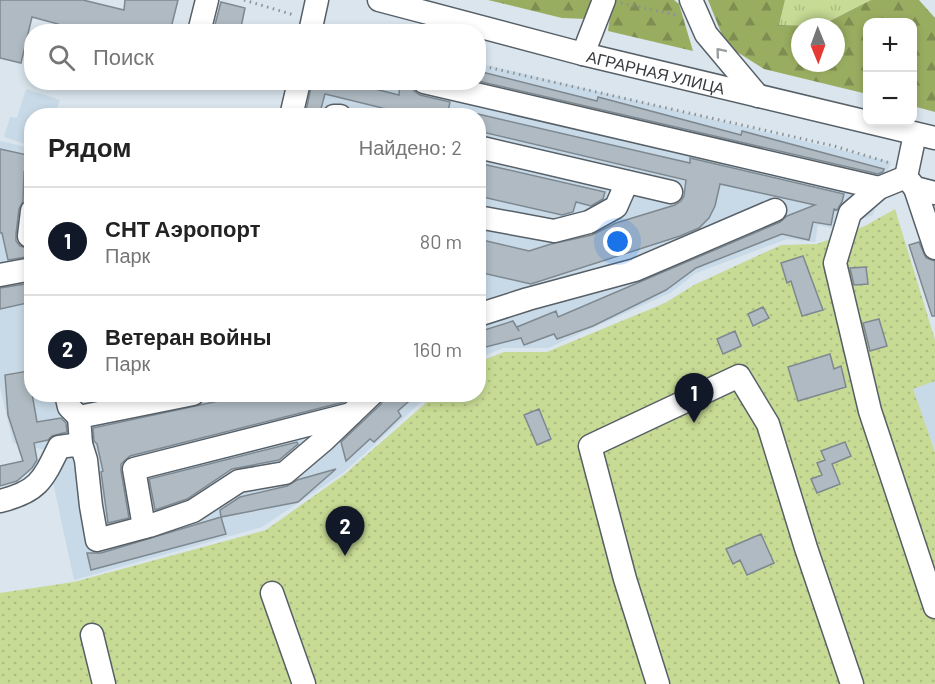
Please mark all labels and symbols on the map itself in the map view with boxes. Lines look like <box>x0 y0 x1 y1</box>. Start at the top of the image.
north arrow <box>791 18 845 72</box>
street label: АГРАРНАЯ УЛИЦА <box>585 46 727 97</box>
one-way arrow <box>716 47 727 58</box>
your location <box>603 227 632 256</box>
pin: 1 <box>674 374 714 423</box>
pin: 2 <box>326 506 364 556</box>

